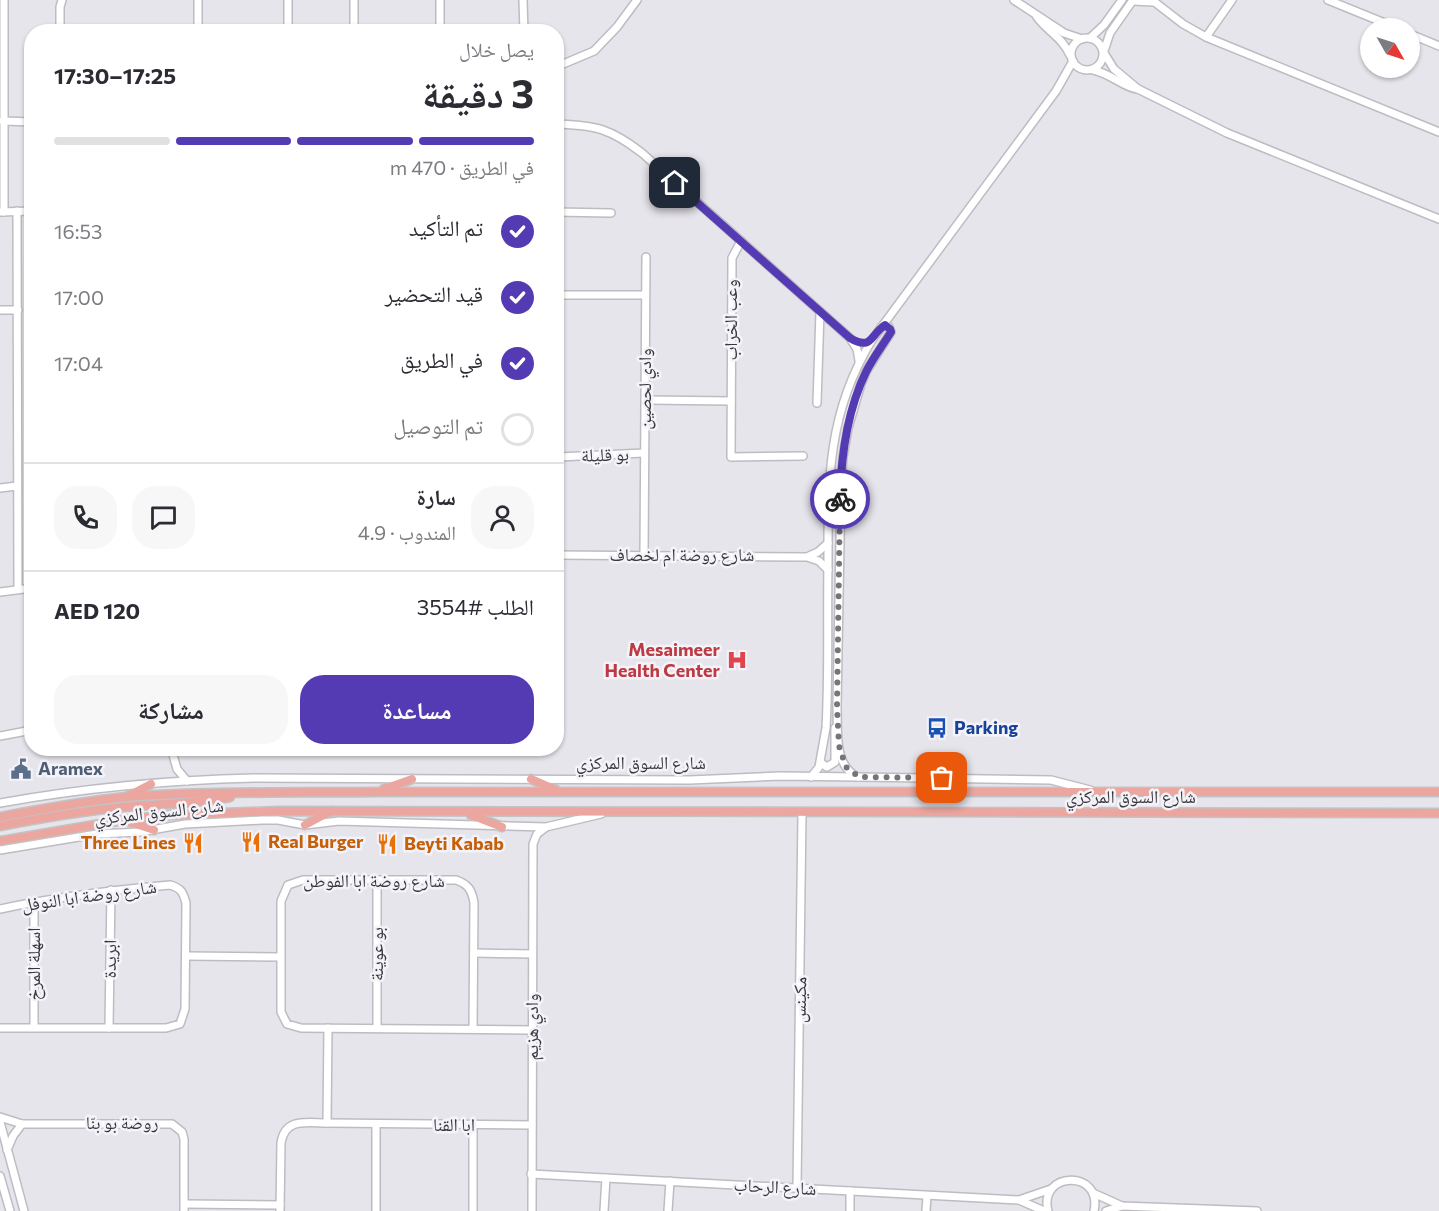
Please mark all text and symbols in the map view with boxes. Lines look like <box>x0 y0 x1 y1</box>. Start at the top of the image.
north arrow <box>1360 18 1420 78</box>
map controls <box>1360 18 1420 78</box>
text: يصل خلال <box>459 37 534 61</box>
text: 17:25–17:30 <box>54 62 176 89</box>
text: 3 دقيقة <box>422 68 534 116</box>
text: في الطريق · 470 m <box>390 155 534 179</box>
pin <box>649 157 700 208</box>
icon: home <box>658 166 691 199</box>
text: تم التأكيد <box>409 214 483 241</box>
icon: check <box>501 215 534 248</box>
text: 16:53 <box>54 219 102 243</box>
street label: وعب الخراب <box>719 279 742 361</box>
text: قيد التحضير <box>385 280 483 307</box>
icon: check <box>501 281 534 314</box>
text: 17:00 <box>54 285 104 309</box>
text: في الطريق <box>400 346 483 373</box>
icon: check <box>501 347 534 380</box>
street label: وادي لحصين <box>633 348 660 430</box>
text: 17:04 <box>54 351 103 375</box>
text: تم التوصيل <box>393 412 483 439</box>
street label: بو قليلة <box>581 442 629 466</box>
courier <box>810 469 870 529</box>
text: سارة <box>417 483 456 510</box>
icon: bike <box>824 483 857 516</box>
button: phone <box>54 486 117 549</box>
button: chat <box>132 486 195 549</box>
button: person <box>471 486 534 549</box>
text: المندوب · 4.9 <box>358 520 456 544</box>
street label: شارع روضة ام لخصاف <box>610 543 754 567</box>
text: الطلب #3554 <box>417 593 534 620</box>
text: AED 120 <box>54 597 140 624</box>
place label: Mesaimeer Health Center <box>605 638 721 681</box>
hospital icon: Mesaimeer Health Center <box>725 648 749 672</box>
button: مشاركة <box>54 675 288 744</box>
button: مساعدة <box>300 675 534 744</box>
bus stop icon: Parking <box>925 716 949 740</box>
place label: Parking <box>954 716 1018 738</box>
street label: شارع السوق المركزي <box>576 751 706 778</box>
pin <box>916 752 967 803</box>
public building icon: Aramex <box>9 757 33 781</box>
place label: Aramex <box>38 757 103 779</box>
icon: bag <box>925 761 958 794</box>
street label: شارع السوق المركزي <box>1066 785 1196 812</box>
street label: شارع السوق المركزي <box>93 793 225 833</box>
restaurant icon: Real Burger <box>239 830 263 854</box>
place label: Real Burger <box>268 830 364 852</box>
place label: Three Lines <box>81 831 176 853</box>
restaurant icon: Three Lines <box>181 831 205 855</box>
restaurant icon: Beyti Kabab <box>375 832 399 856</box>
place label: Beyti Kabab <box>404 832 504 854</box>
street label: شارع روضة ابا الفوطن <box>303 869 445 892</box>
street label: شارع روضة ابا النوفل <box>20 875 158 916</box>
street label: اسهلة المرخ <box>22 927 46 1001</box>
street label: بو عوينة <box>365 927 388 981</box>
street label: ابريدة <box>98 940 121 978</box>
street label: مكينس <box>788 977 811 1023</box>
street label: وادي هزيم <box>520 994 547 1060</box>
street label: روضة بو بنّا <box>86 1111 158 1134</box>
street label: ابا القنا <box>433 1113 475 1136</box>
street label: شارع الرحاب <box>733 1173 817 1200</box>

